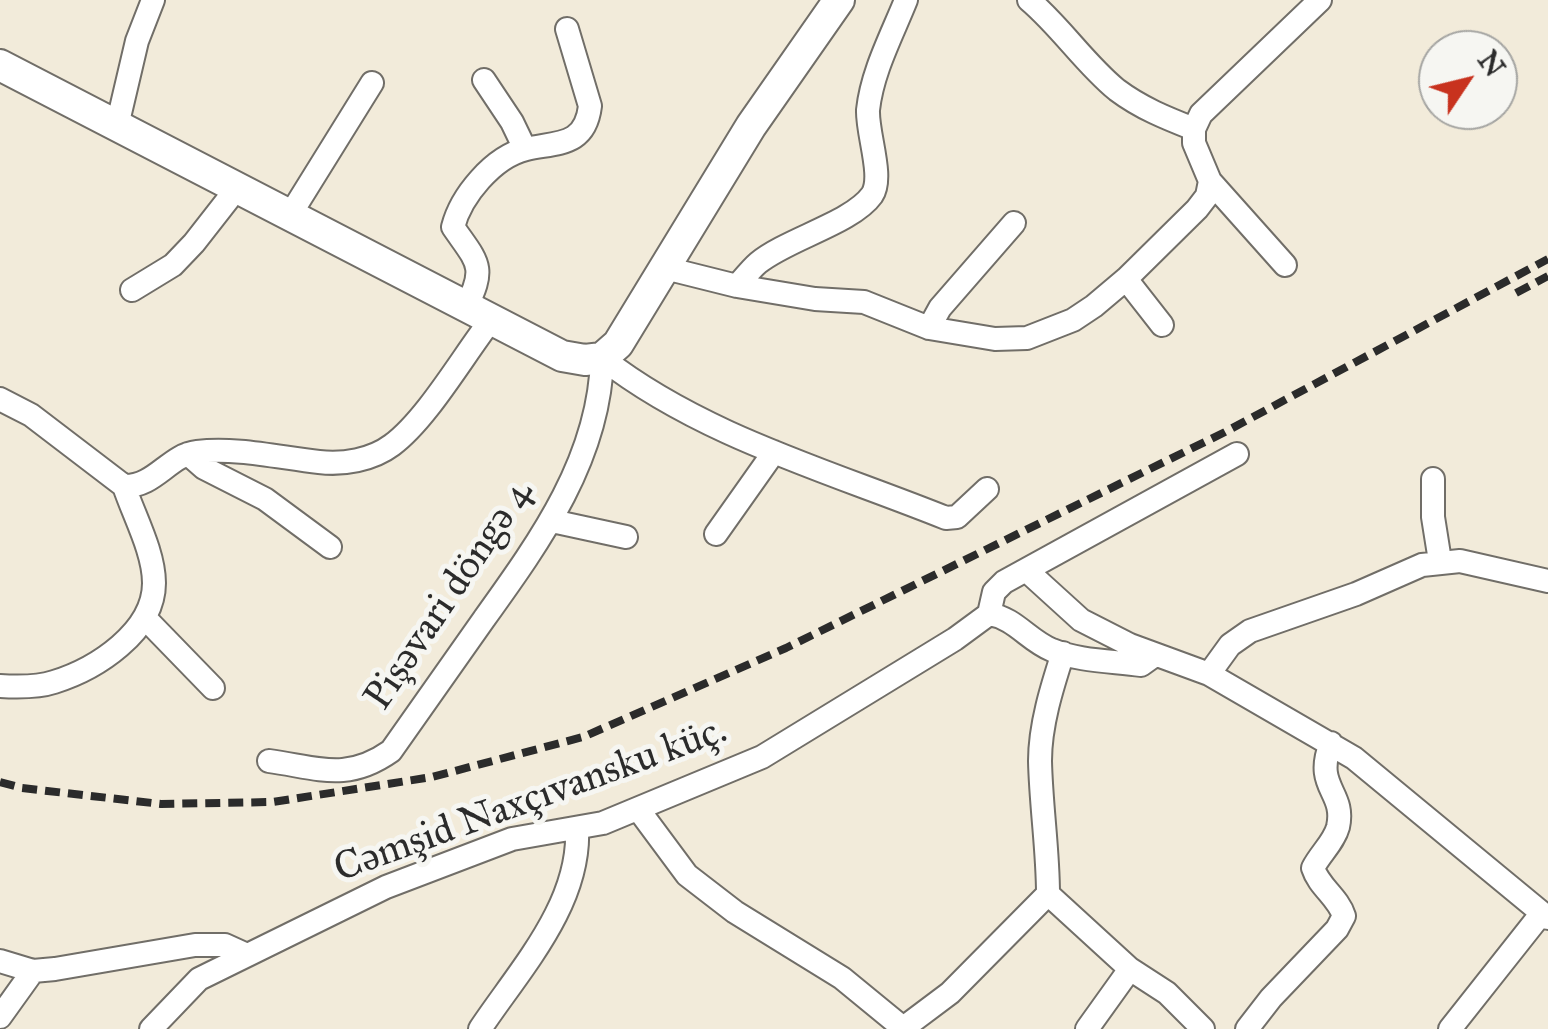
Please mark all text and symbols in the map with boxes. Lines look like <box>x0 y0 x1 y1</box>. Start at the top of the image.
north arrow <box>1418 30 1518 130</box>
text: N <box>1470 44 1512 83</box>
street label: Pişəvari döngə 4 <box>356 472 544 720</box>
street label: Cəmşid Naxçıvansku küç. <box>328 708 734 894</box>

